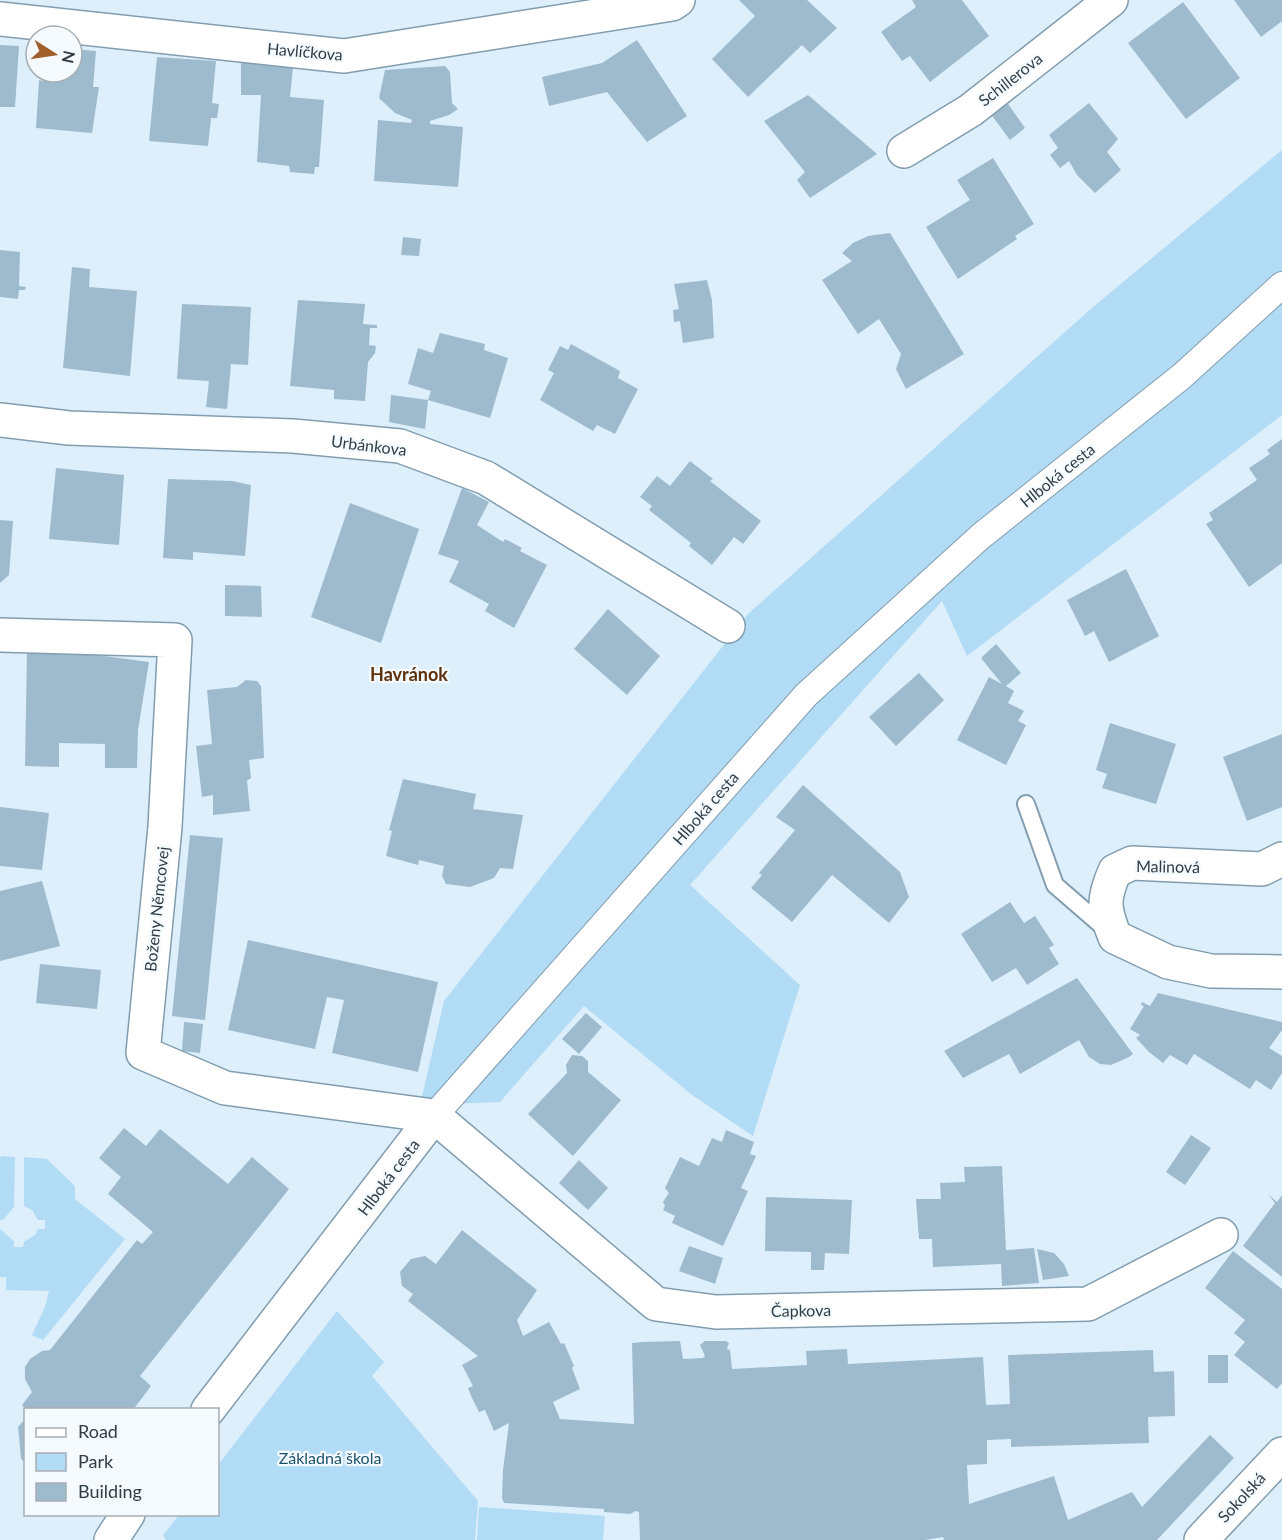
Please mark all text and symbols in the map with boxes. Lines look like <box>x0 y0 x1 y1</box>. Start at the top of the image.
north arrow <box>24 24 84 84</box>
street label: Havlíčkova <box>266 38 344 64</box>
street label: Schillerova <box>974 48 1046 110</box>
text: N <box>59 49 80 65</box>
street label: Urbánkova <box>330 431 408 459</box>
street label: Hlboká cesta <box>1016 439 1098 511</box>
district label: Havránok <box>370 663 448 685</box>
street label: Hlboká cesta <box>668 768 742 848</box>
street label: Boženy Němcovej <box>140 846 172 972</box>
street label: Malinová <box>1136 856 1200 876</box>
street label: Hlboká cesta <box>353 1135 423 1219</box>
street label: Čapkova <box>771 1300 831 1320</box>
legend <box>24 1408 219 1516</box>
text: Road <box>78 1420 118 1442</box>
park label: Základná škola <box>279 1448 381 1467</box>
text: Park <box>78 1450 114 1472</box>
street label: Sokolská <box>1213 1468 1269 1526</box>
text: Building <box>78 1480 142 1502</box>

